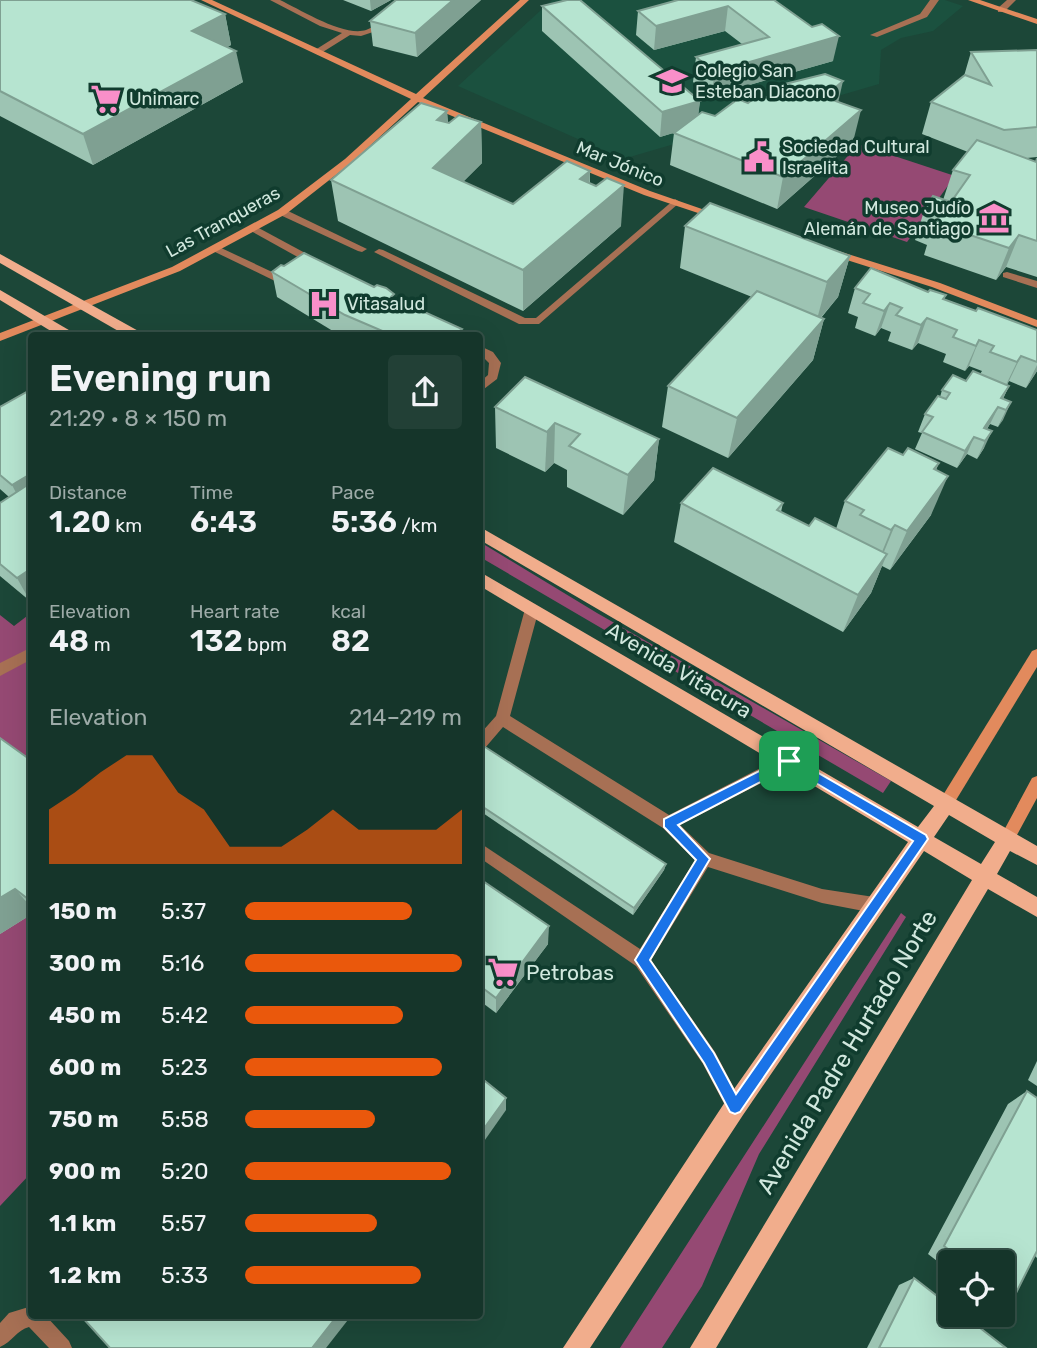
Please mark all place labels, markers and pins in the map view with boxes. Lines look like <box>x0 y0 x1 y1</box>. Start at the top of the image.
place label: Colegio San Esteban Diacono <box>695 60 836 103</box>
school or university icon: Colegio San Esteban Diacono <box>655 64 689 98</box>
supermarket icon: Unimarc <box>89 82 123 116</box>
place label: Unimarc <box>129 88 199 110</box>
place label: Sociedad Cultural Israelita <box>782 136 930 179</box>
public building icon: Sociedad Cultural Israelita <box>742 140 776 174</box>
place label: Museo Judío Alemán de Santiago <box>804 197 971 240</box>
museum icon: Museo Judío Alemán de Santiago <box>977 201 1011 235</box>
hospital icon: Vitasalud <box>307 287 341 321</box>
place label: Vitasalud <box>347 293 425 315</box>
pin <box>759 731 819 791</box>
supermarket icon: Petrobas <box>486 955 520 989</box>
place label: Petrobas <box>526 960 614 985</box>

